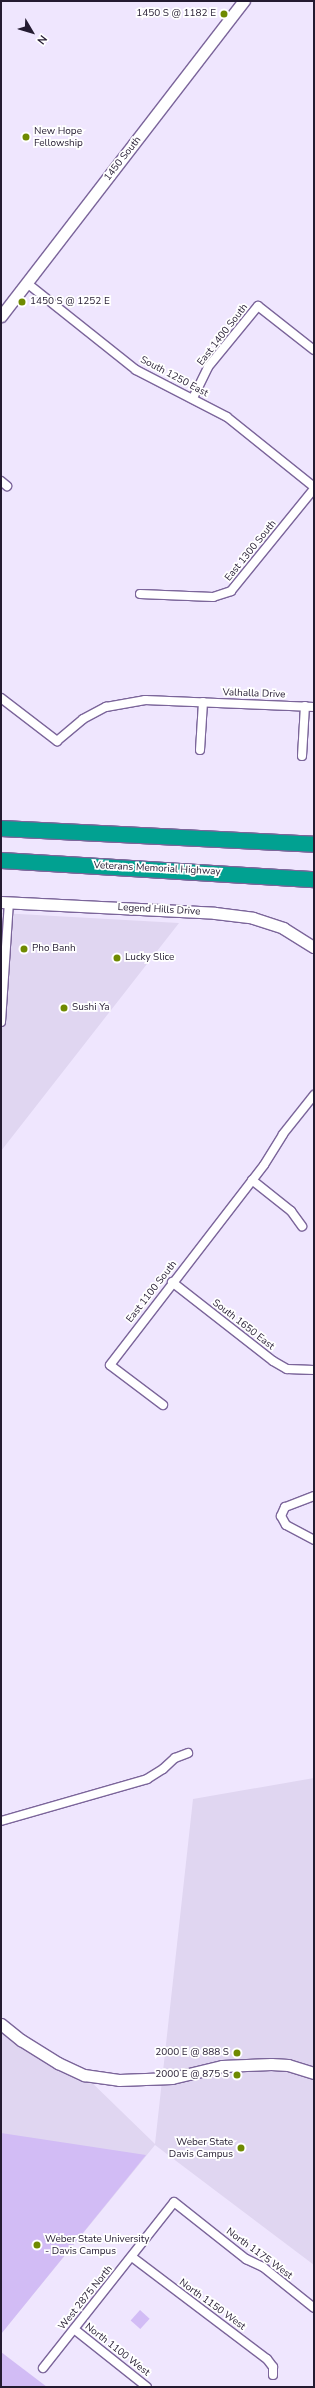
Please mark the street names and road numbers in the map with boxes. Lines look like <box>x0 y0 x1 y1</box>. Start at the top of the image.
street label: 1450 South <box>102 134 144 184</box>
street label: East 1400 South <box>195 302 251 368</box>
street label: South 1250 East <box>138 354 210 400</box>
street label: East 1300 South <box>223 518 279 584</box>
street label: Valhalla Drive <box>222 687 286 701</box>
street label: Veterans Memorial Highway <box>93 860 221 878</box>
street label: Legend Hills Drive <box>117 902 201 918</box>
street label: East 1100 South <box>124 1259 180 1325</box>
street label: South 1650 East <box>210 1297 276 1353</box>
street label: North 1175 West <box>223 2226 295 2282</box>
street label: West 2875 North <box>56 2263 116 2333</box>
street label: North 1150 West <box>176 2277 248 2333</box>
street label: North 1100 West <box>82 2321 152 2379</box>

